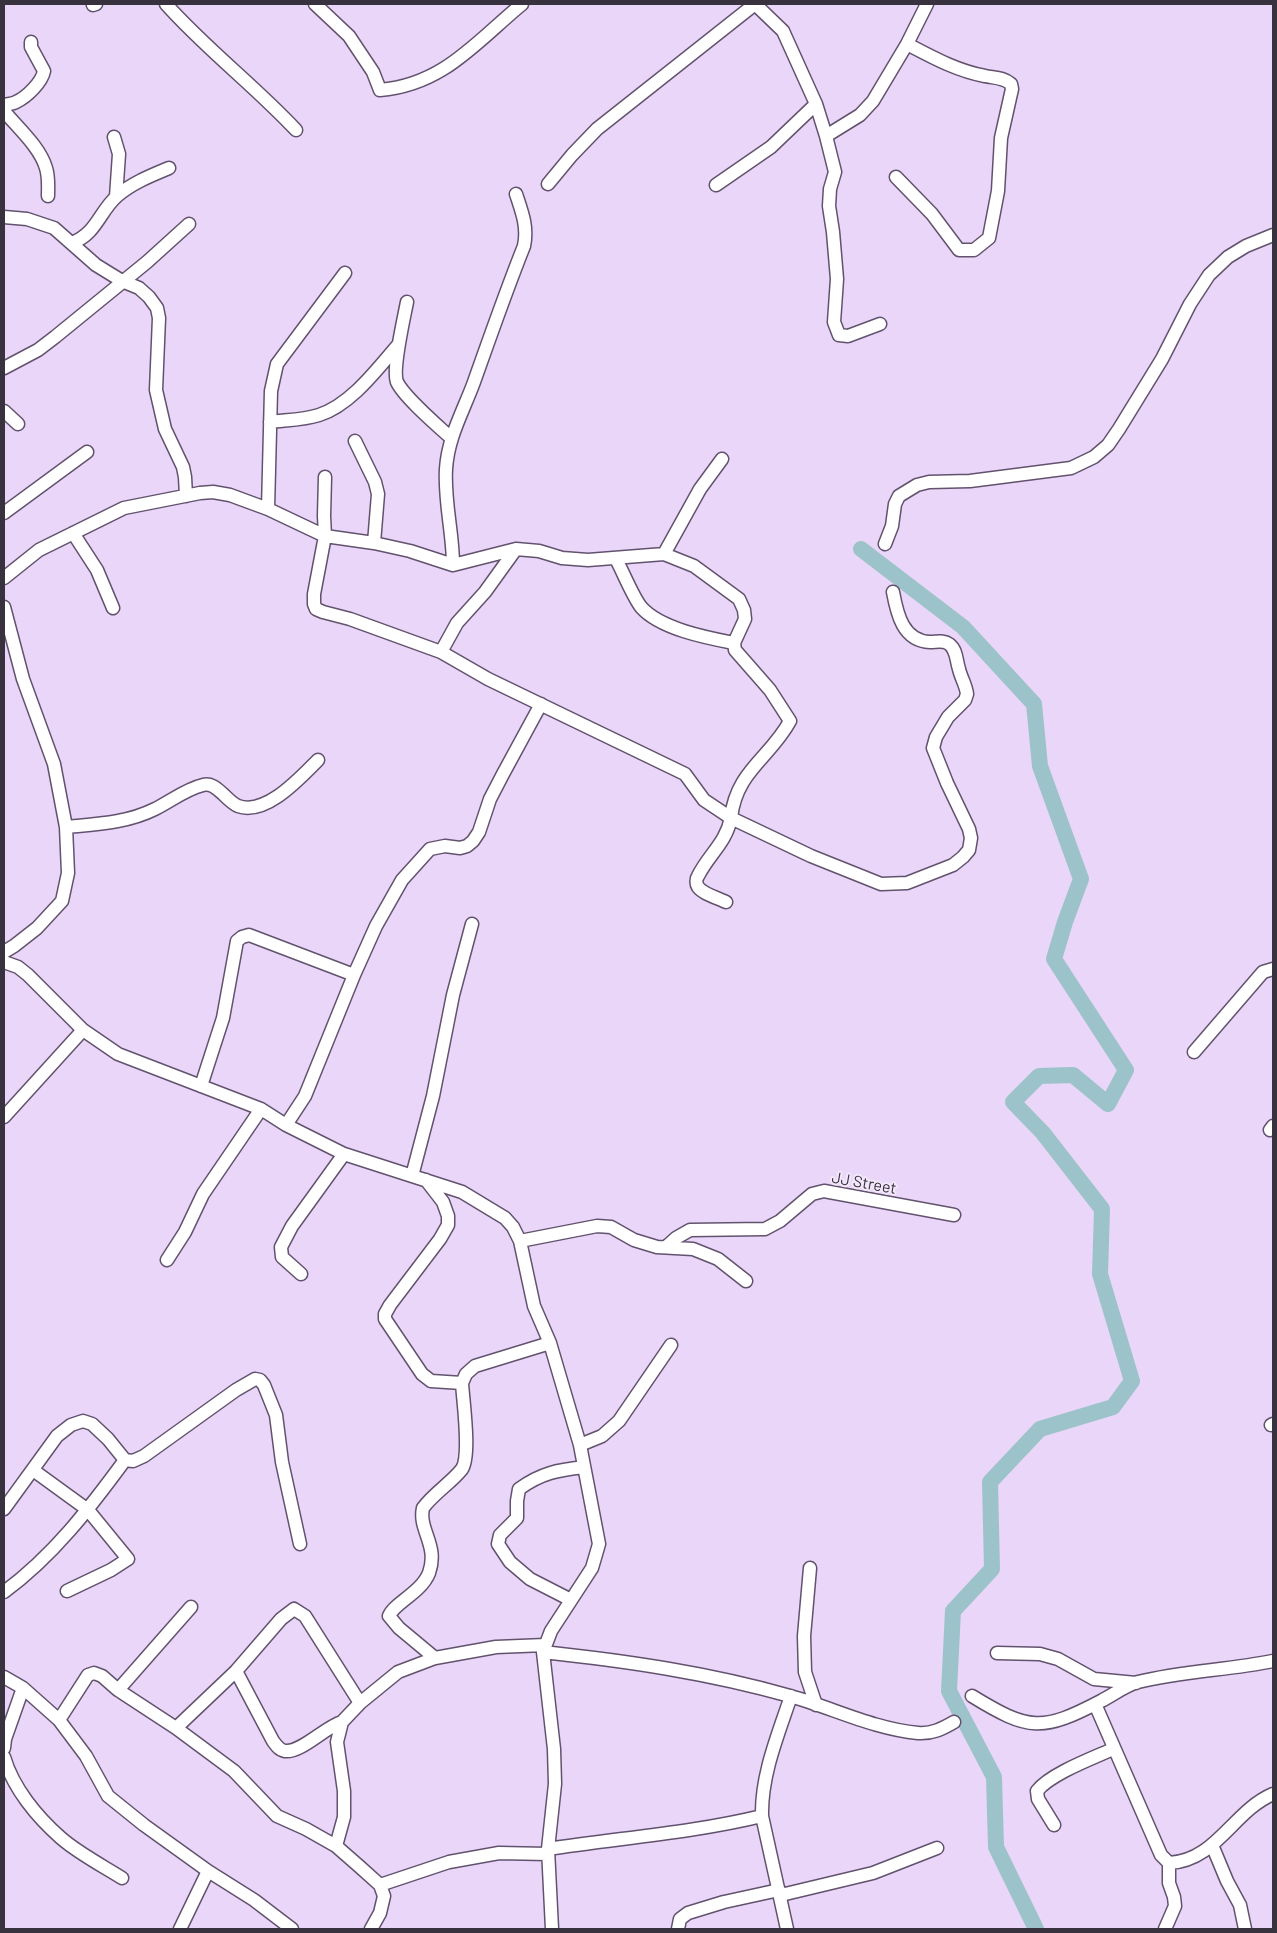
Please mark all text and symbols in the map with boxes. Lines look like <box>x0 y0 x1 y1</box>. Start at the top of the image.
street label: JJ Street <box>830 1168 898 1198</box>

